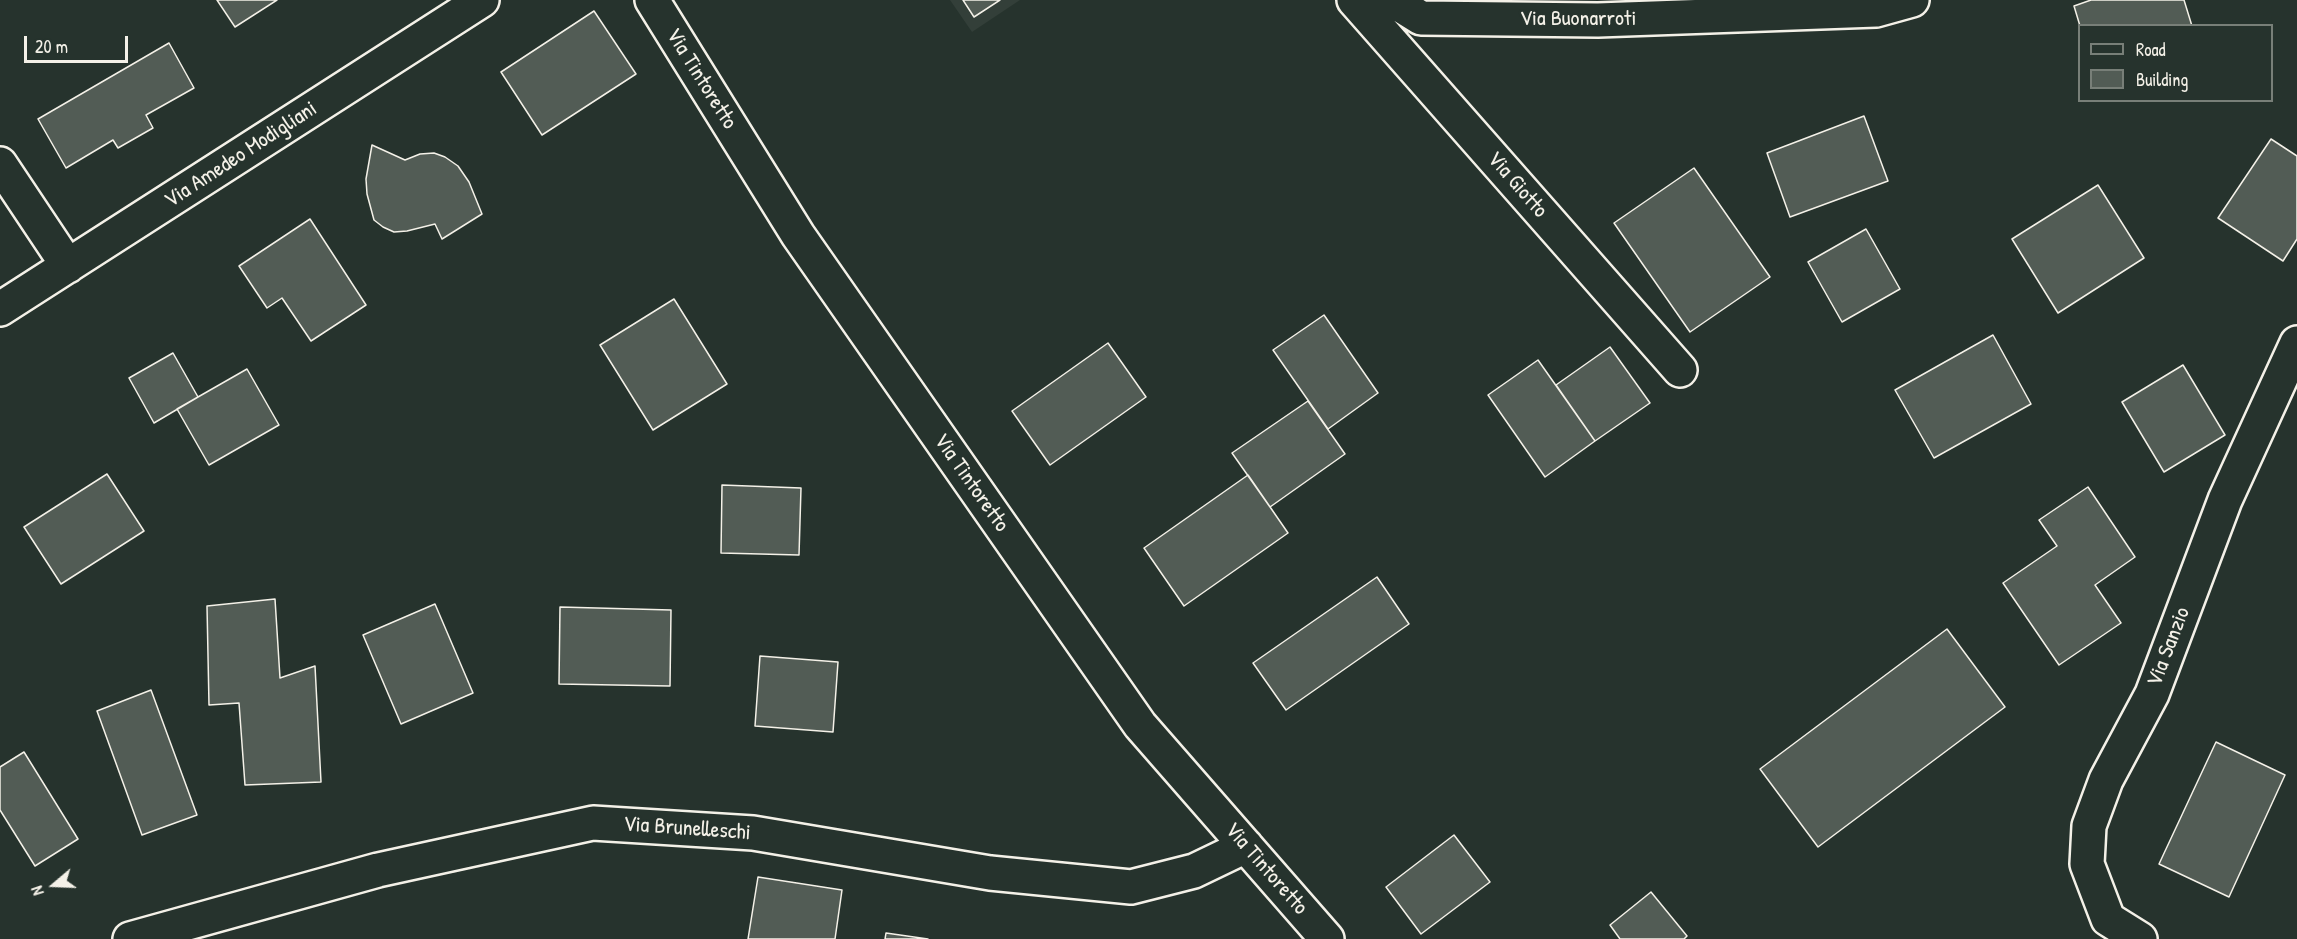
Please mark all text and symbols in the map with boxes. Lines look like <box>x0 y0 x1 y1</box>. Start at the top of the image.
street label: Via Buonarroti <box>1520 6 1636 32</box>
scale bar <box>27 24 130 62</box>
street label: Via Tintoretto <box>660 24 742 134</box>
legend <box>2078 24 2273 102</box>
text: 20 m <box>35 34 68 59</box>
text: Road <box>2136 37 2166 62</box>
text: Building <box>2136 67 2188 92</box>
street label: Via Amedeo Modigliani <box>160 96 322 214</box>
street label: Via Giotto <box>1481 146 1553 224</box>
street label: Via Tintoretto <box>928 429 1014 537</box>
street label: Via Sanzio <box>2142 604 2196 690</box>
street label: Via Brunelleschi <box>622 811 752 847</box>
street label: Via Tintoretto <box>1219 817 1313 921</box>
north arrow <box>24 855 84 915</box>
text: N <box>25 883 49 898</box>

